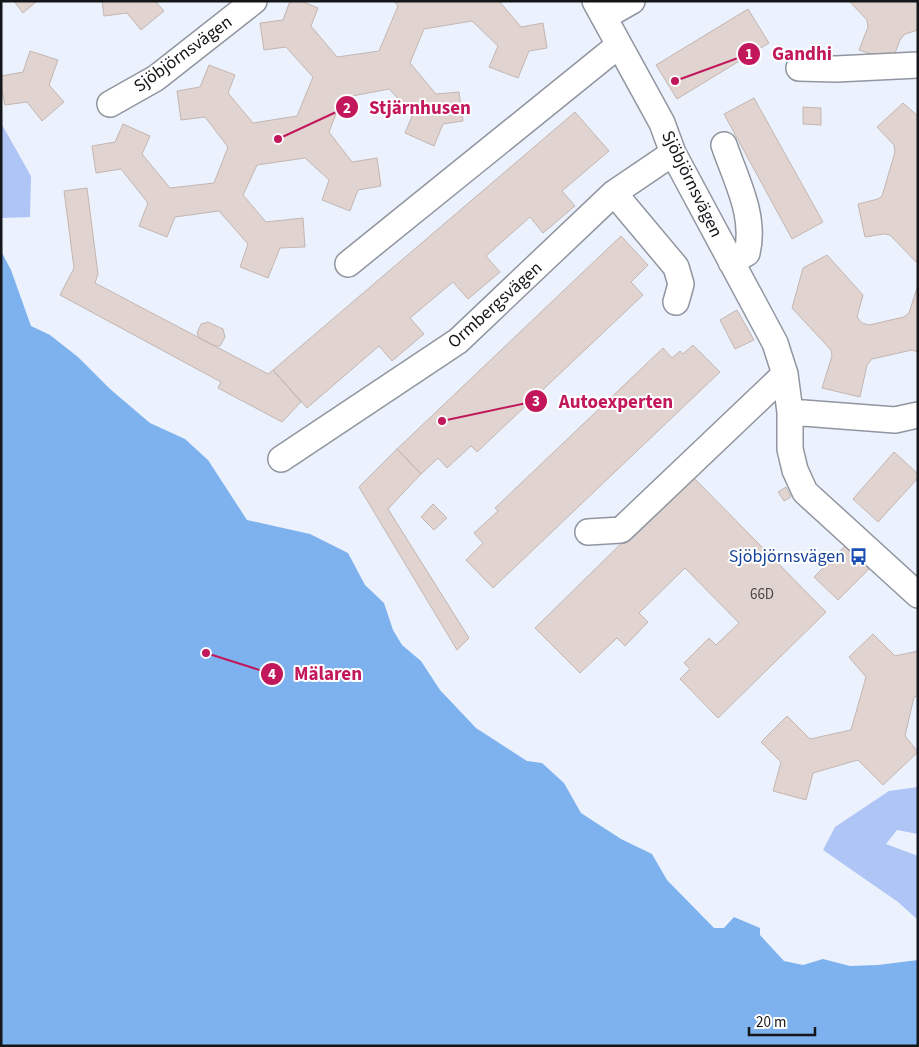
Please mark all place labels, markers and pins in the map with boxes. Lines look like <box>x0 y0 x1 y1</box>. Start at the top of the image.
callout: Gandhi <box>737 37 842 71</box>
callout: Stjärnhusen <box>334 90 481 124</box>
callout: Autoexperten <box>524 384 683 418</box>
place label: Sjöbjörnsvägen <box>729 544 845 569</box>
bus stop icon: Sjöbjörnsvägen <box>849 546 869 566</box>
callout: Mälaren <box>259 657 373 691</box>

